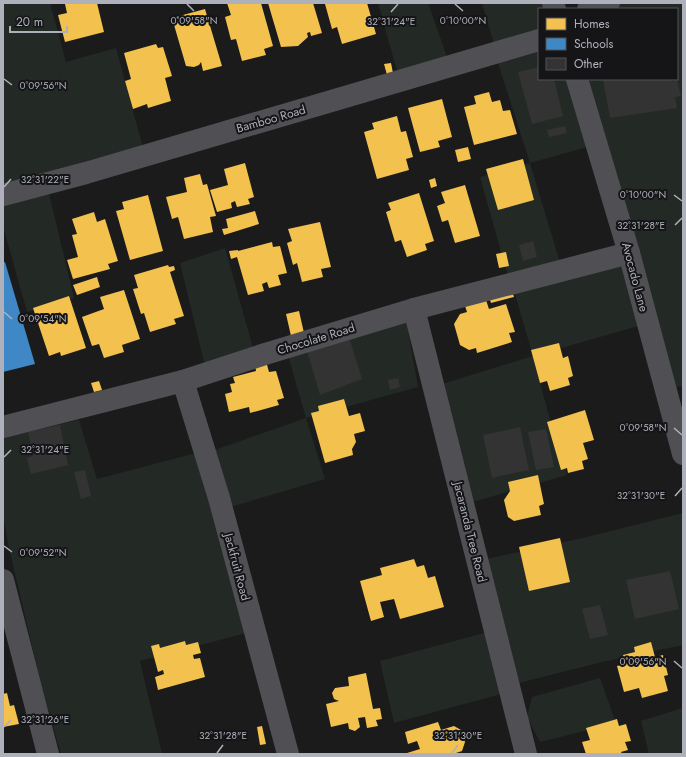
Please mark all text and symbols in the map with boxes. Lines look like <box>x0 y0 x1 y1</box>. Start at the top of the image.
scale bar <box>10 8 67 34</box>
legend <box>538 8 678 80</box>
text: 20 m <box>16 13 43 31</box>
text: 0°09'58"N <box>171 13 217 28</box>
text: 0°10'00"N <box>440 13 486 28</box>
text: 32°31'24"E <box>367 14 415 29</box>
text: Homes <box>574 15 610 33</box>
text: Schools <box>574 35 613 53</box>
text: Other <box>574 55 604 73</box>
text: 0°09'56"N <box>19 78 67 93</box>
street label: Bamboo Road <box>234 101 308 137</box>
text: 32°31'22"E <box>21 172 69 187</box>
text: 0°10'00"N <box>620 187 666 202</box>
text: 32°31'28"E <box>617 218 665 233</box>
street label: Avocado Lane <box>617 240 653 314</box>
text: 0°09'54"N <box>19 311 67 326</box>
street label: Chocolate Road <box>275 319 357 359</box>
text: 0°09'58"N <box>620 420 666 435</box>
text: 32°31'24"E <box>21 442 69 457</box>
street label: Jacaranda Tree Road <box>448 478 491 584</box>
text: 32°31'30"E <box>617 488 665 503</box>
street label: Jackfruit Road <box>219 529 255 603</box>
text: 0°09'52"N <box>19 545 67 560</box>
text: 0°09'56"N <box>619 654 667 669</box>
text: 32°31'26"E <box>21 712 69 727</box>
text: 32°31'28"E <box>199 728 247 743</box>
text: 32°31'30"E <box>434 728 482 743</box>

